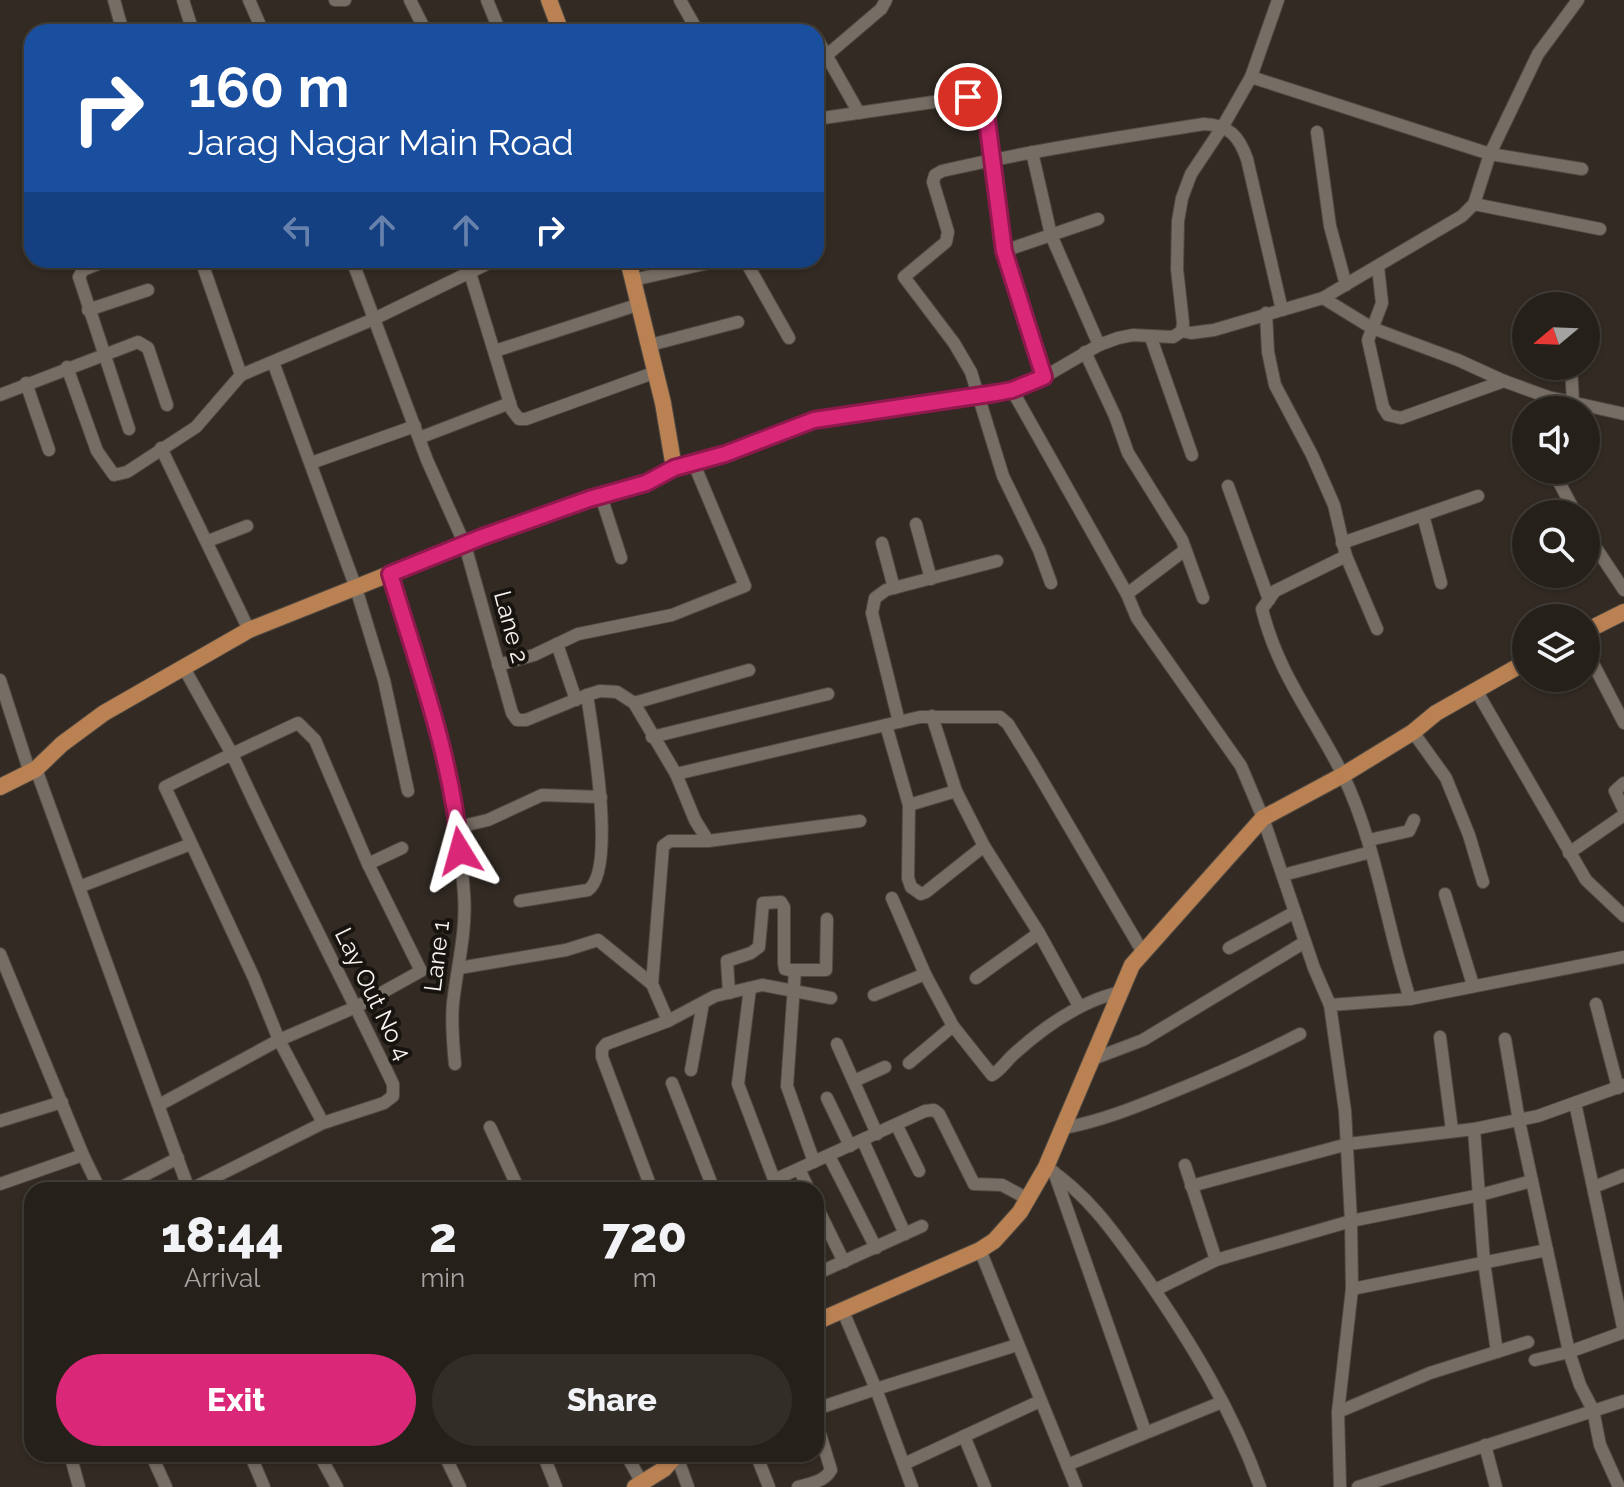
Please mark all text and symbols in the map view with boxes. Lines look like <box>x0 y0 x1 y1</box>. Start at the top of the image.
text: 160 m <box>188 54 350 120</box>
icon: right <box>56 56 160 160</box>
pin <box>934 63 1002 131</box>
icon: arrive <box>946 75 990 119</box>
text: Jarag Nagar Main Road <box>188 121 574 163</box>
icon: left <box>276 208 320 252</box>
icon: ahead <box>360 208 404 252</box>
icon: ahead <box>444 208 488 252</box>
icon: right <box>528 208 572 252</box>
north arrow <box>1512 292 1600 380</box>
map controls <box>1512 292 1600 692</box>
button: sound <box>1512 396 1600 484</box>
button: search <box>1512 500 1600 588</box>
street label: Lane 2 <box>488 587 535 666</box>
button: layers <box>1512 604 1600 692</box>
position arrow <box>418 809 502 893</box>
street label: Lane 1 <box>418 919 455 993</box>
street label: Lay Out No 4 <box>329 923 418 1065</box>
text: 18:44 <box>161 1207 284 1263</box>
text: 2 <box>429 1207 457 1263</box>
text: 720 <box>602 1207 687 1263</box>
text: Arrival <box>184 1263 260 1293</box>
text: min <box>420 1263 465 1293</box>
text: m <box>633 1263 657 1293</box>
button: Exit <box>56 1354 416 1446</box>
button: Share <box>432 1354 792 1446</box>

